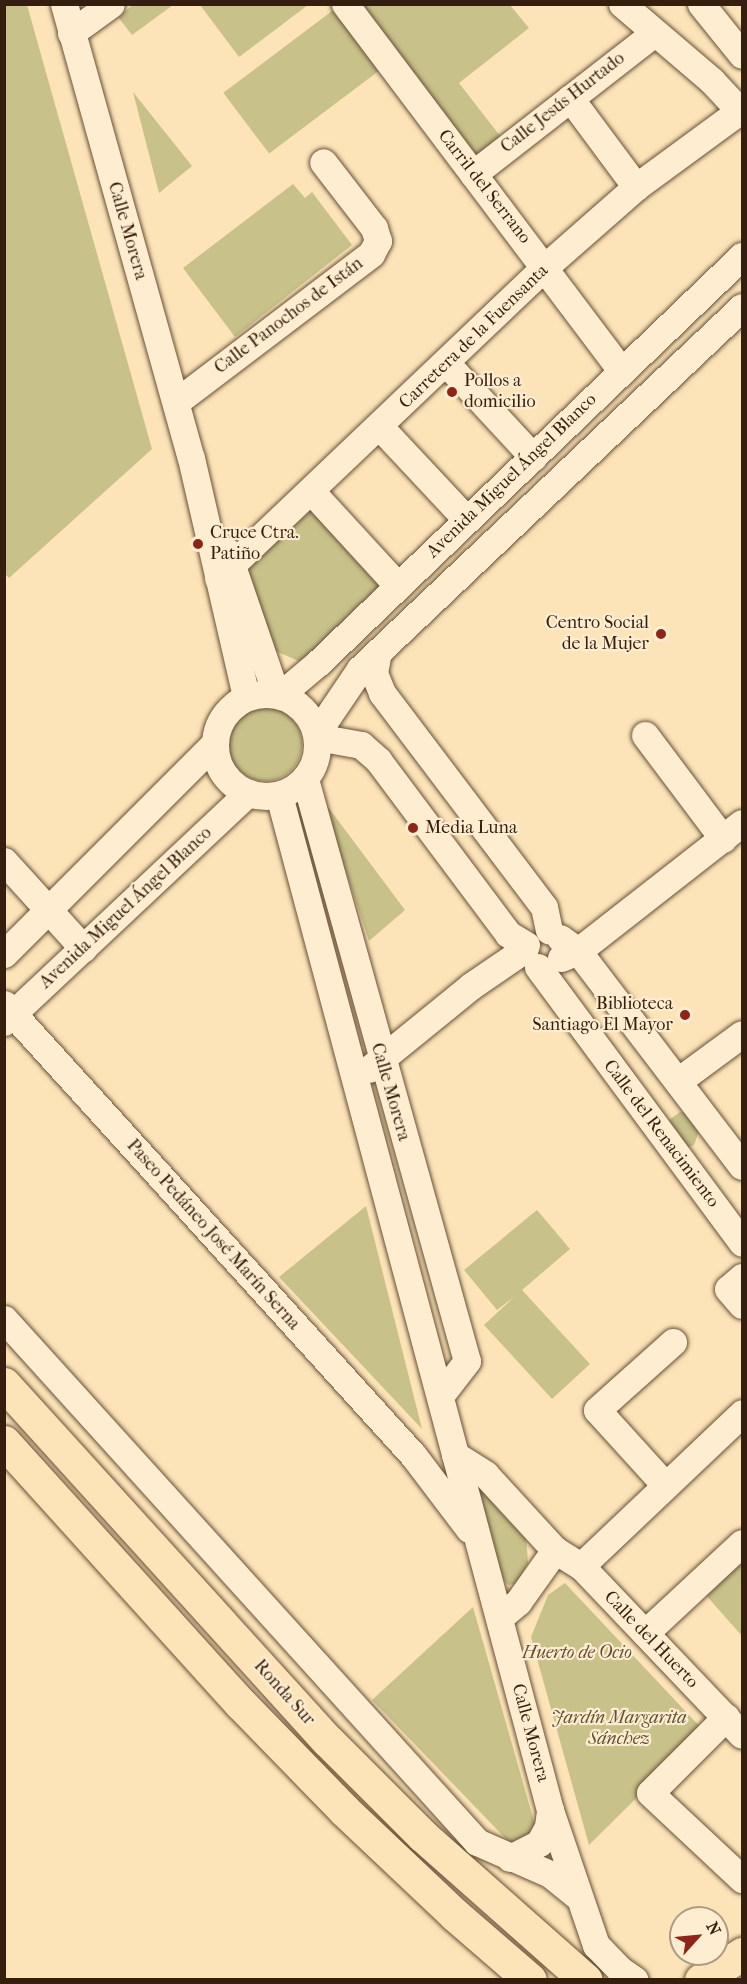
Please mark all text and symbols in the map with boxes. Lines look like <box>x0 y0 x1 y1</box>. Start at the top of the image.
street label: Calle Jesús Hurtado <box>497 48 629 158</box>
street label: Carril del Serrano <box>433 126 535 248</box>
street label: Calle Morera <box>103 180 151 282</box>
street label: Calle Panochos de Istán <box>210 253 368 379</box>
street label: Carretera de la Fuensanta <box>395 260 553 414</box>
place label: Pollos a domicilio <box>464 371 536 413</box>
marker: Pollos a domicilio <box>445 385 459 399</box>
street label: Avenida Miguel Ángel Blanco <box>423 389 601 563</box>
place label: Cruce Ctra. Patiño <box>210 523 299 566</box>
marker: Cruce Ctra. Patiño <box>191 537 205 551</box>
place label: Centro Social de la Mujer <box>546 613 649 656</box>
marker: Centro Social de la Mujer <box>654 627 668 641</box>
place label: Media Luna <box>425 817 517 839</box>
marker: Media Luna <box>406 821 420 835</box>
street label: Avenida Miguel Ángel Blanco <box>35 822 217 994</box>
place label: Biblioteca Santiago El Mayor <box>532 994 673 1036</box>
marker: Biblioteca Santiago El Mayor <box>678 1008 692 1022</box>
street label: Calle Morera <box>366 1041 414 1143</box>
street label: Calle del Renacimiento <box>598 1056 724 1212</box>
street label: Paseo Pedáneo José Marín Serna <box>122 1135 304 1335</box>
street label: Calle del Huerto <box>599 1587 703 1693</box>
park label: Huerto de Ocio <box>522 1642 632 1664</box>
street label: Ronda Sur <box>249 1656 319 1730</box>
street label: Calle Morera <box>507 1682 553 1784</box>
park label: Jardín Margarita Sánchez <box>551 1708 687 1750</box>
north arrow <box>669 1906 729 1966</box>
text: N <box>702 1919 725 1938</box>

